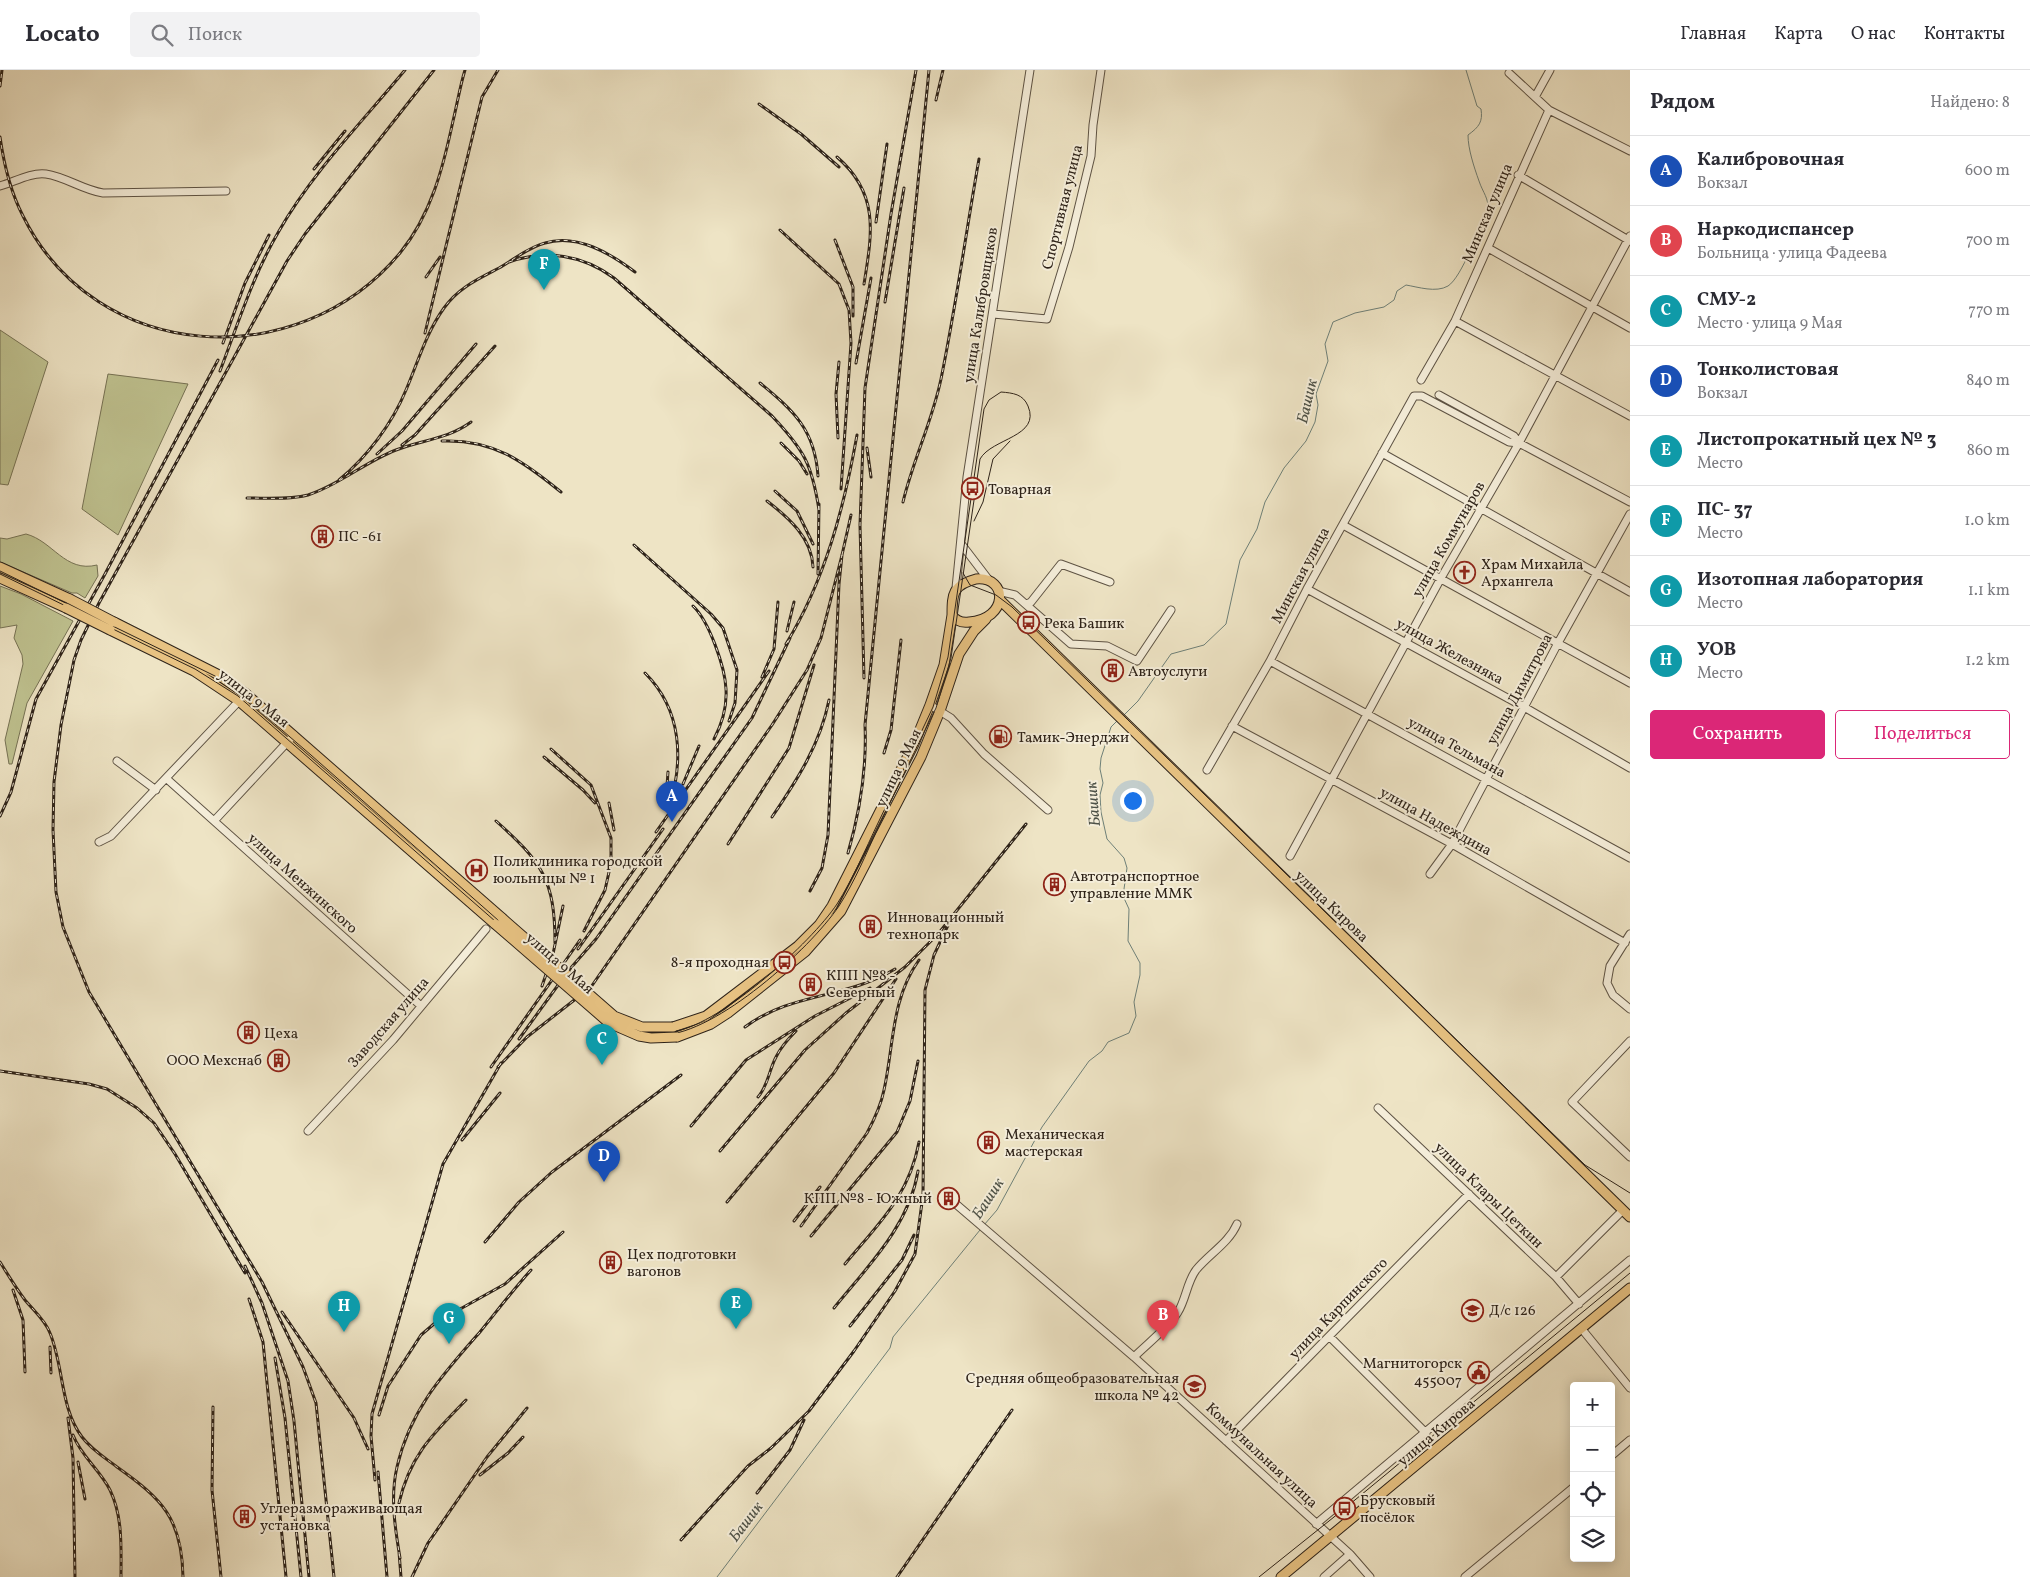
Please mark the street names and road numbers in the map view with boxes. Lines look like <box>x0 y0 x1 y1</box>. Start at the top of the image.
street label: Спортивная улица <box>1038 143 1089 272</box>
street label: Минская улица <box>1458 160 1519 267</box>
street label: улица Калибровщиков <box>959 226 1004 385</box>
street label: улица Коммунаров <box>1408 478 1491 602</box>
street label: Минская улица <box>1267 524 1336 628</box>
street label: улица Железняка <box>1392 614 1507 691</box>
street label: улица Димитрова <box>1482 630 1559 749</box>
street label: улица 9 Мая <box>213 665 293 734</box>
street label: улица Тельмана <box>1403 713 1509 784</box>
street label: улица 9 Мая <box>871 726 927 811</box>
street label: улица Надеждина <box>1375 783 1495 862</box>
street label: улица Менжинского <box>242 829 362 939</box>
street label: улица Кирова <box>1289 866 1373 948</box>
street label: улица 9 Мая <box>520 928 598 1000</box>
street label: Заводская улица <box>344 973 435 1073</box>
street label: улица Клары Цеткин <box>1429 1138 1547 1254</box>
street label: улица Карпинского <box>1285 1253 1393 1365</box>
street label: улица Кирова <box>1394 1394 1480 1472</box>
street label: Коммунальная улица <box>1200 1398 1322 1514</box>

